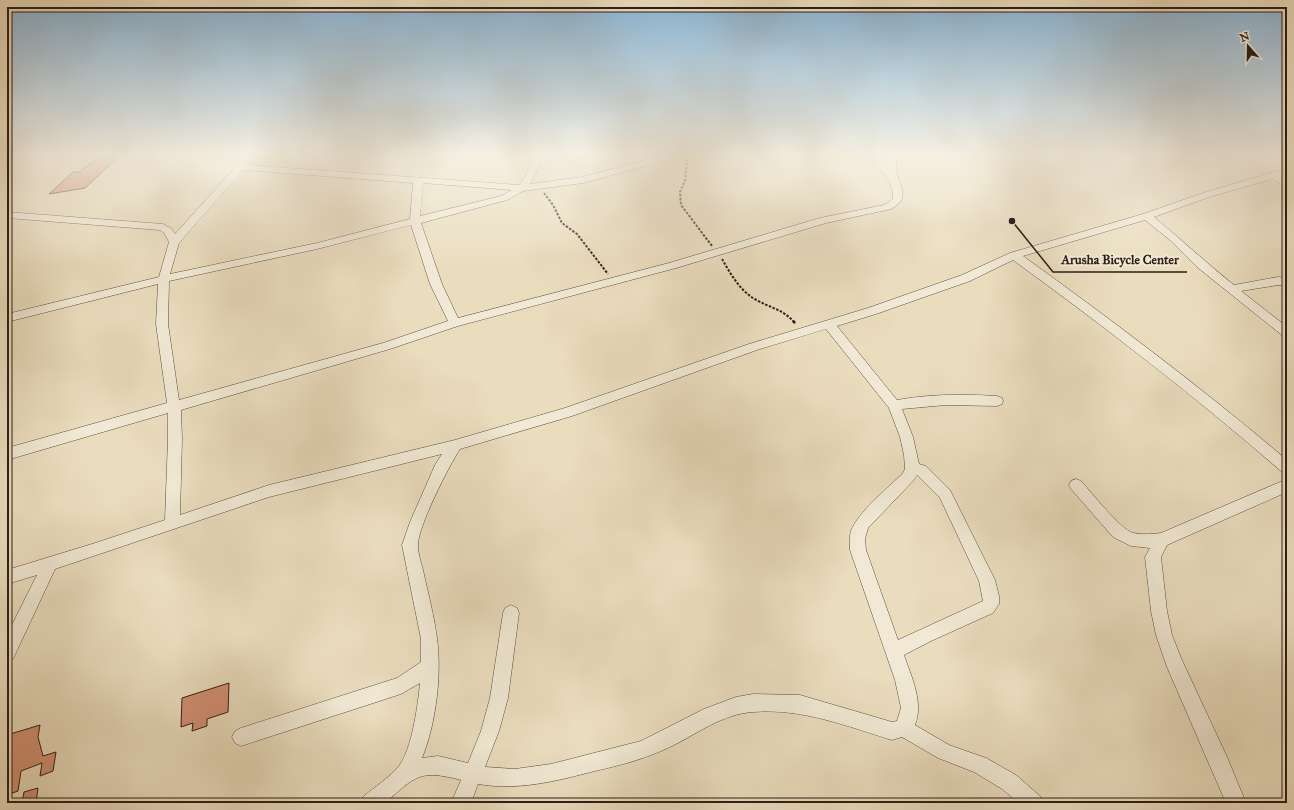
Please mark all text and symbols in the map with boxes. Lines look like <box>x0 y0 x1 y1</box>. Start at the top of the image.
north arrow <box>1228 26 1268 66</box>
text: N <box>1238 29 1252 45</box>
callout: Arusha Bicycle Center <box>1053 247 1187 272</box>
text: Arusha Bicycle Center <box>1060 252 1180 268</box>

